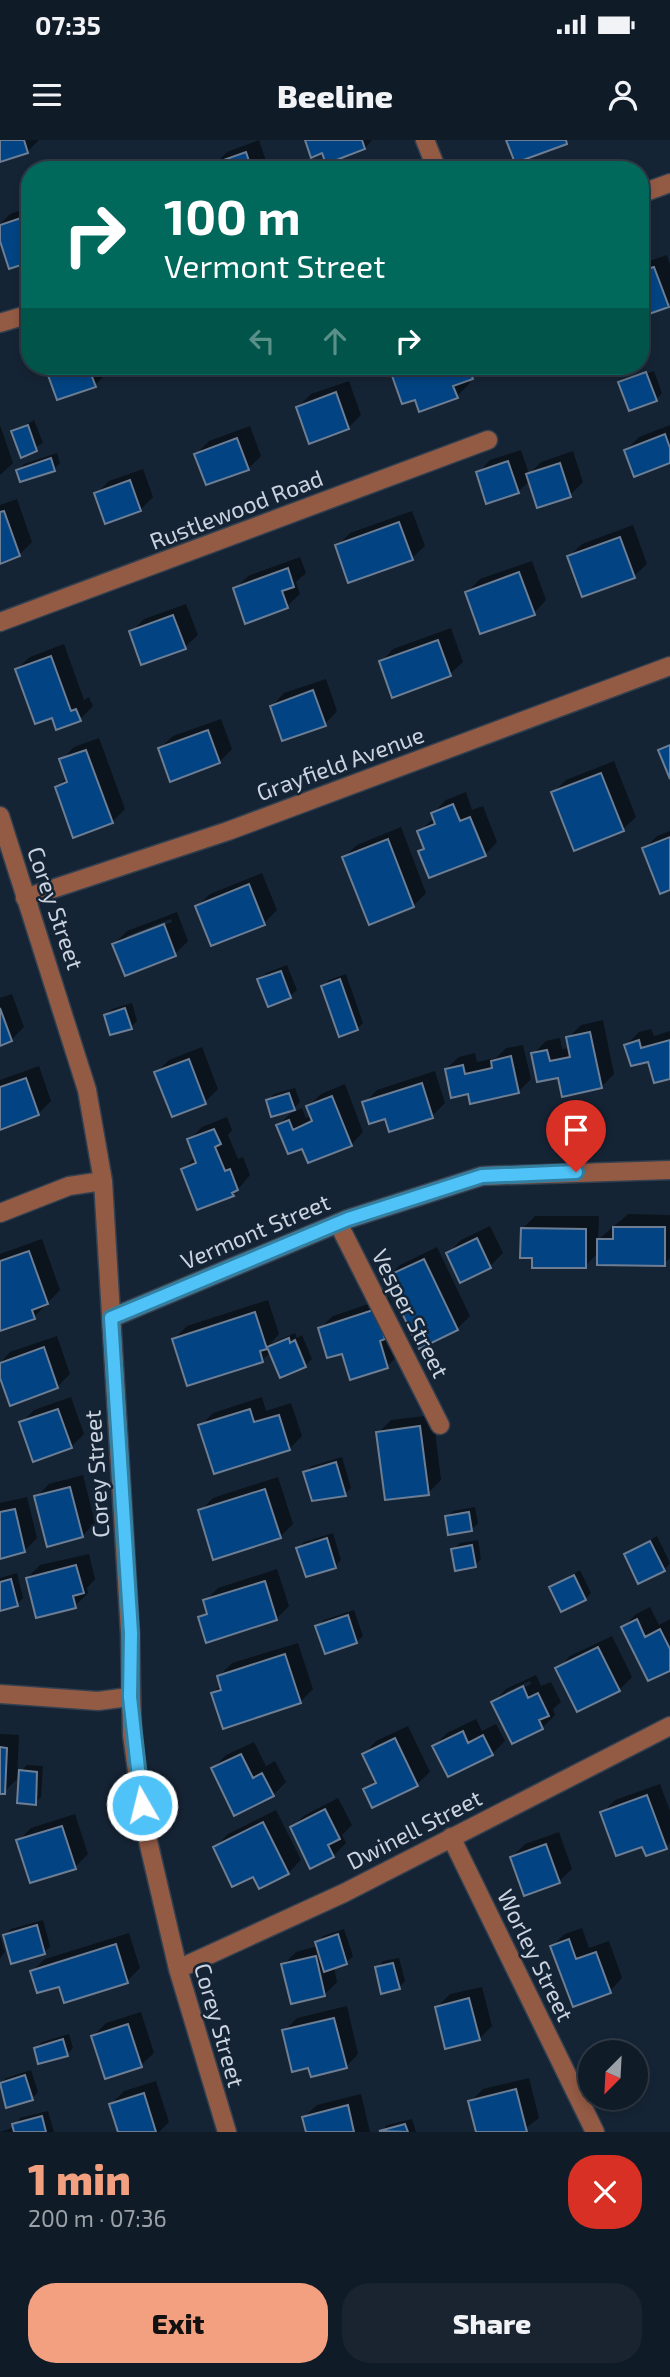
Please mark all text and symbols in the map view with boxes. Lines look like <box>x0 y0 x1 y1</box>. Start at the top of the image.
text: 07:35 <box>35 9 101 40</box>
icon: menu <box>28 76 66 114</box>
text: Beeline <box>277 76 393 114</box>
icon: person <box>604 76 642 114</box>
text: 100 m <box>164 186 301 245</box>
icon: right <box>49 189 140 280</box>
text: Vermont Street <box>164 246 385 284</box>
icon: left <box>243 322 281 360</box>
icon: ahead <box>316 322 354 360</box>
icon: right <box>389 322 427 360</box>
street label: Rustlewood Road <box>145 463 327 555</box>
street label: Grayfield Avenue <box>252 720 428 806</box>
street label: Corey Street <box>22 843 90 973</box>
pin <box>546 1100 606 1172</box>
icon: arrive <box>557 1111 595 1149</box>
street label: Vermont Street <box>176 1187 334 1275</box>
street label: Vesper Street <box>367 1244 456 1382</box>
street label: Corey Street <box>78 1409 114 1539</box>
position arrow <box>105 1768 179 1842</box>
street label: Dwinell Street <box>342 1783 486 1875</box>
street label: Worley Street <box>492 1884 580 2026</box>
street label: Corey Street <box>189 1960 251 2091</box>
north arrow <box>578 2040 648 2110</box>
map controls <box>578 2040 648 2110</box>
text: 1 min <box>28 2153 131 2203</box>
button: close <box>568 2155 642 2229</box>
text: 200 m · 07:36 <box>28 2204 167 2232</box>
button: Exit <box>28 2283 328 2363</box>
button: Share <box>342 2283 642 2363</box>

